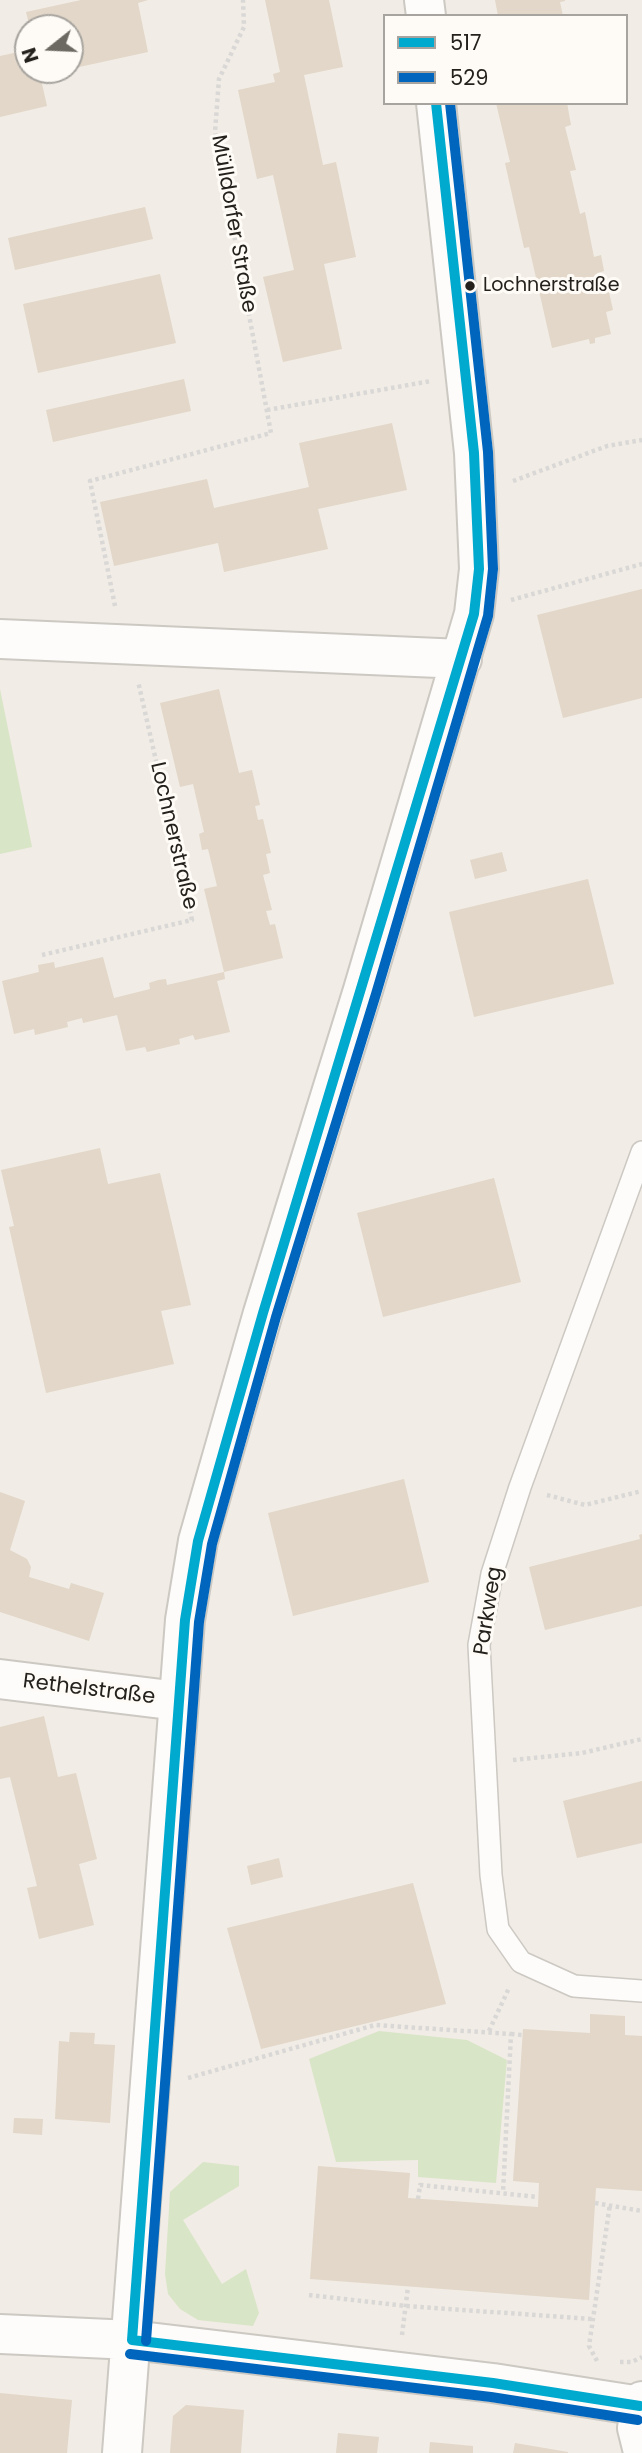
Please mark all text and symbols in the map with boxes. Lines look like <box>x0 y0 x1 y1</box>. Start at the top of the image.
north arrow <box>14 14 84 84</box>
legend <box>383 14 628 105</box>
text: 517 <box>450 28 481 57</box>
text: N <box>15 44 46 66</box>
text: 529 <box>450 63 489 92</box>
street label: Mülldorfer Straße <box>205 133 261 315</box>
place label: Lochnerstraße <box>483 275 620 297</box>
marker: Lochnerstraße <box>463 279 477 293</box>
street label: Lochnerstraße <box>144 760 202 912</box>
street label: Parkweg <box>470 1565 508 1657</box>
street label: Rethelstraße <box>21 1669 157 1711</box>

